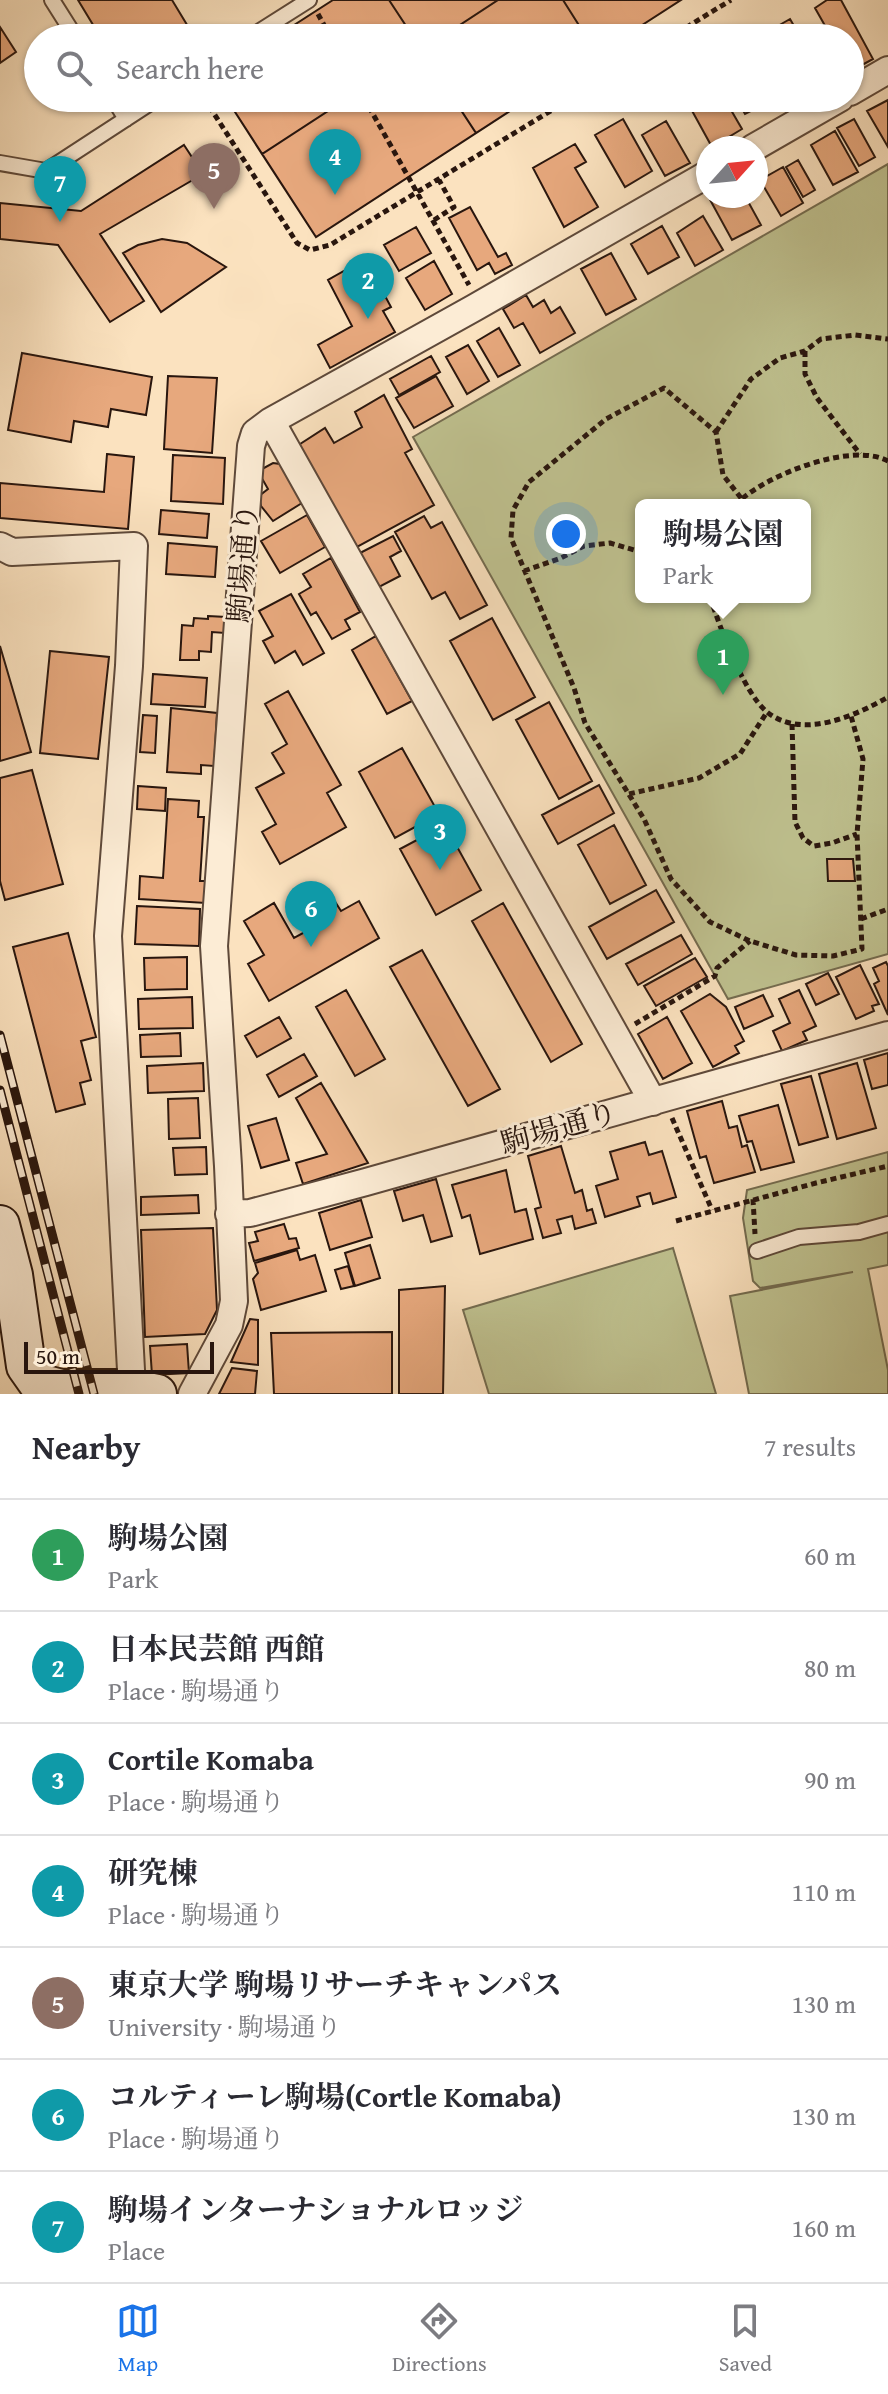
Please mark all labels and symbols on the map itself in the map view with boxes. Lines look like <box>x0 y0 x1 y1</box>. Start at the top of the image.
pin: 4 <box>309 129 361 195</box>
north arrow <box>696 136 768 208</box>
pin: 5 <box>188 143 240 209</box>
pin: 7 <box>34 156 86 222</box>
pin: 2 <box>342 253 394 319</box>
street label: 駒場通り <box>216 502 268 624</box>
your location <box>546 514 586 554</box>
pin: 1 <box>697 629 749 695</box>
pin: 3 <box>414 804 466 870</box>
pin: 6 <box>285 881 337 947</box>
street label: 駒場通り <box>495 1089 622 1165</box>
scale bar <box>24 1338 214 1374</box>

